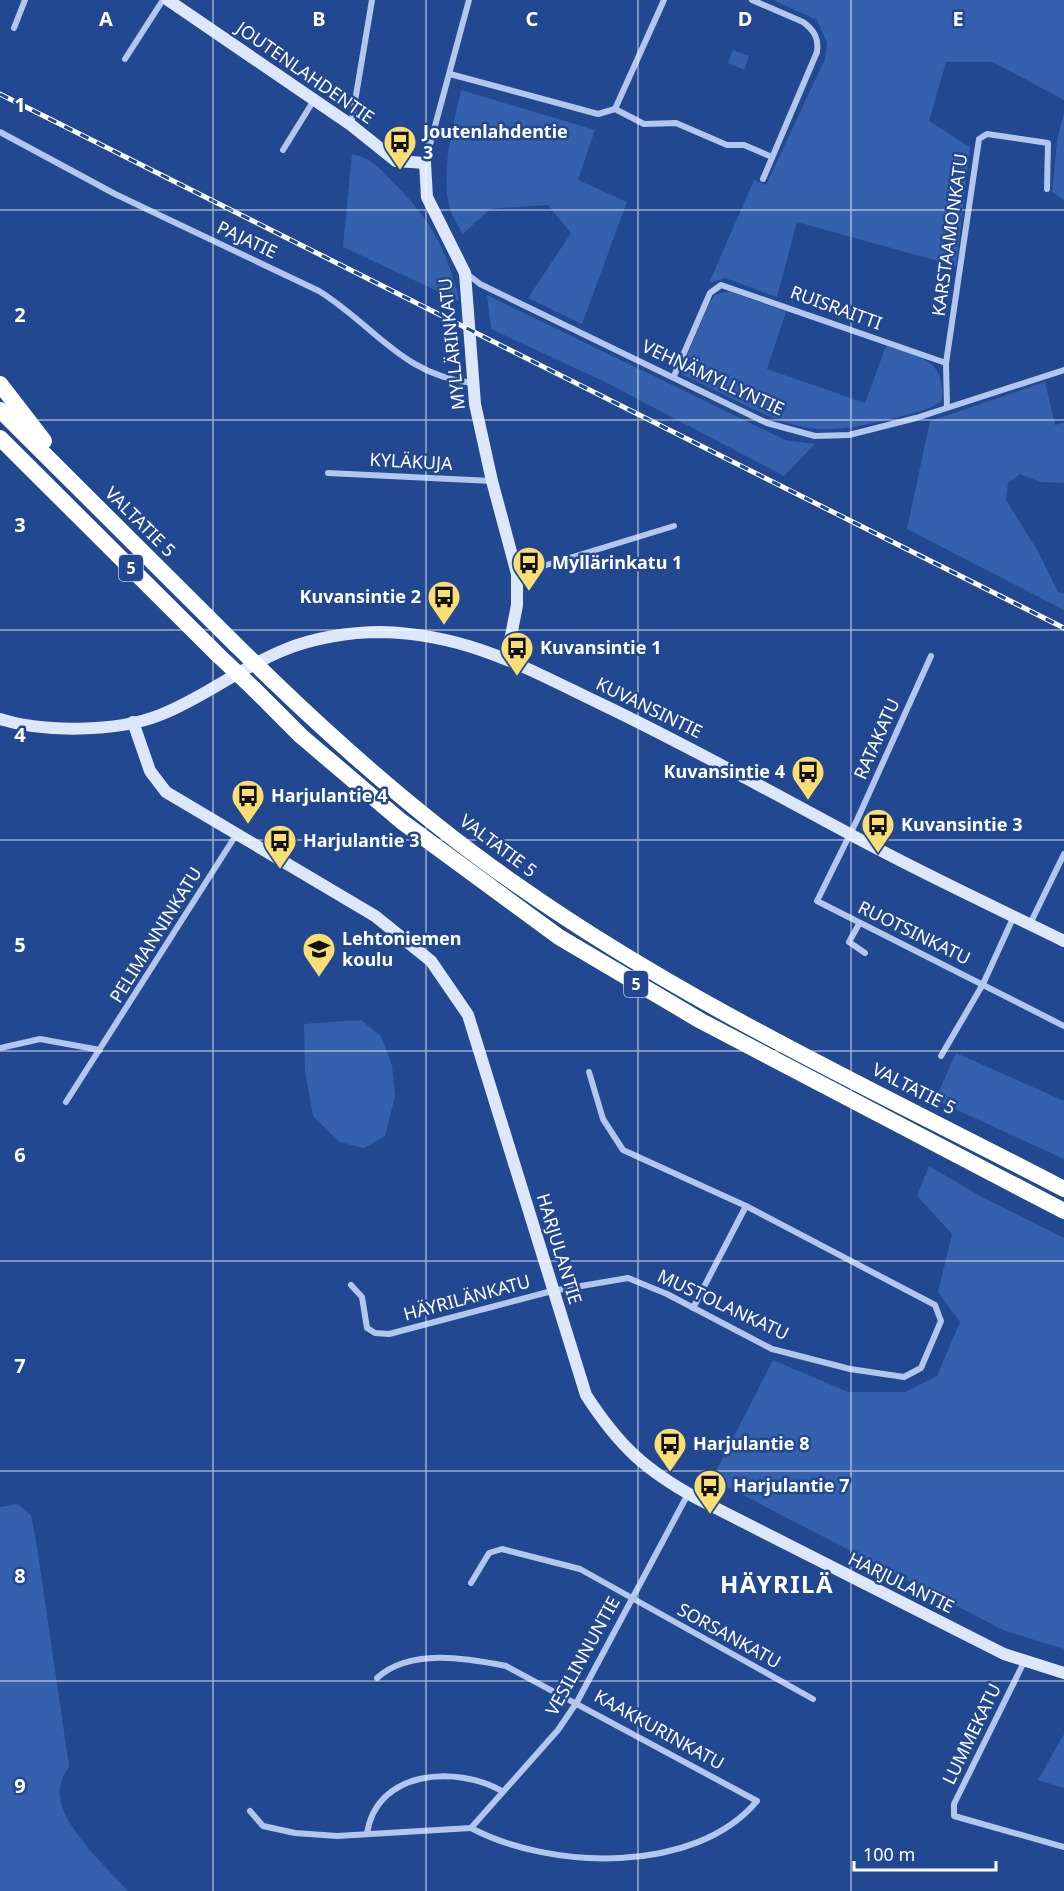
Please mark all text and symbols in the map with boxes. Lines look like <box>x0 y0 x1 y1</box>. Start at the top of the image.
text: A <box>99 5 113 32</box>
text: B <box>312 5 326 32</box>
text: C <box>526 5 539 32</box>
text: D <box>738 5 752 32</box>
text: E <box>952 5 964 32</box>
street label: JOUTENLAHDENTIE <box>230 14 379 129</box>
text: 1 <box>14 91 26 118</box>
place label: Joutenlahdentie 3 <box>421 119 568 164</box>
bus stop icon: Joutenlahdentie 3 <box>382 124 418 171</box>
street label: KARSTAAMONKATU <box>926 152 972 318</box>
street label: PAJATIE <box>213 215 281 263</box>
street label: MYLLÄRINKATU <box>432 277 470 411</box>
street label: RUISRAITTI <box>787 279 885 335</box>
text: 2 <box>14 301 26 328</box>
street label: VEHNÄMYLLYNTIE <box>638 334 788 421</box>
street label: KYLÄKUJA <box>369 447 454 475</box>
street label: VALTATIE 5 <box>100 481 181 562</box>
text: 3 <box>14 511 26 538</box>
bus stop icon: Myllärinkatu 1 <box>511 545 547 592</box>
place label: Myllärinkatu 1 <box>552 550 682 574</box>
road number: 5 <box>119 555 143 581</box>
bus stop icon: Kuvansintie 2 <box>426 579 462 626</box>
place label: Kuvansintie 2 <box>300 584 421 608</box>
bus stop icon: Kuvansintie 1 <box>499 630 535 677</box>
place label: Kuvansintie 1 <box>540 635 661 659</box>
street label: KUVANSINTIE <box>592 671 707 743</box>
street label: RATAKATU <box>848 694 905 783</box>
text: 4 <box>14 721 26 748</box>
bus stop icon: Kuvansintie 4 <box>790 754 826 801</box>
place label: Kuvansintie 4 <box>664 759 785 783</box>
bus stop icon: Harjulantie 4 <box>230 778 266 825</box>
place label: Harjulantie 4 <box>271 783 387 807</box>
bus stop icon: Kuvansintie 3 <box>860 807 896 854</box>
street label: VALTATIE 5 <box>455 808 542 882</box>
place label: Kuvansintie 3 <box>901 812 1022 836</box>
bus stop icon: Harjulantie 3 <box>262 823 298 870</box>
place label: Harjulantie 3 <box>303 828 419 852</box>
street label: PELIMANNINKATU <box>104 862 207 1007</box>
street label: RUOTSINKATU <box>854 895 975 970</box>
place label: Lehtoniemen koulu <box>342 926 461 971</box>
text: 5 <box>14 931 26 958</box>
school or university icon: Lehtoniemen koulu <box>301 931 337 978</box>
road number: 5 <box>624 971 648 997</box>
street label: VALTATIE 5 <box>869 1057 960 1119</box>
text: 6 <box>14 1141 26 1168</box>
street label: HARJULANTIE <box>532 1190 588 1307</box>
street label: MUSTOLANKATU <box>654 1263 793 1345</box>
street label: HÄYRILÄNKATU <box>401 1269 533 1326</box>
text: 7 <box>14 1352 26 1379</box>
bus stop icon: Harjulantie 8 <box>652 1426 688 1473</box>
place label: Harjulantie 8 <box>693 1431 809 1455</box>
bus stop icon: Harjulantie 7 <box>692 1468 728 1515</box>
place label: Harjulantie 7 <box>733 1473 849 1497</box>
street label: HARJULANTIE <box>845 1546 958 1618</box>
text: 8 <box>14 1562 26 1589</box>
district label: HÄYRILÄ <box>720 1567 834 1600</box>
street label: VESILINNUNTIE <box>539 1592 625 1719</box>
street label: SORSANKATU <box>673 1597 785 1673</box>
street label: LUMMEKATU <box>936 1679 1006 1788</box>
street label: KAAKKURINKATU <box>590 1683 729 1775</box>
text: 9 <box>14 1772 26 1799</box>
scale bar <box>854 1834 996 1872</box>
text: 100 m <box>863 1842 915 1866</box>

